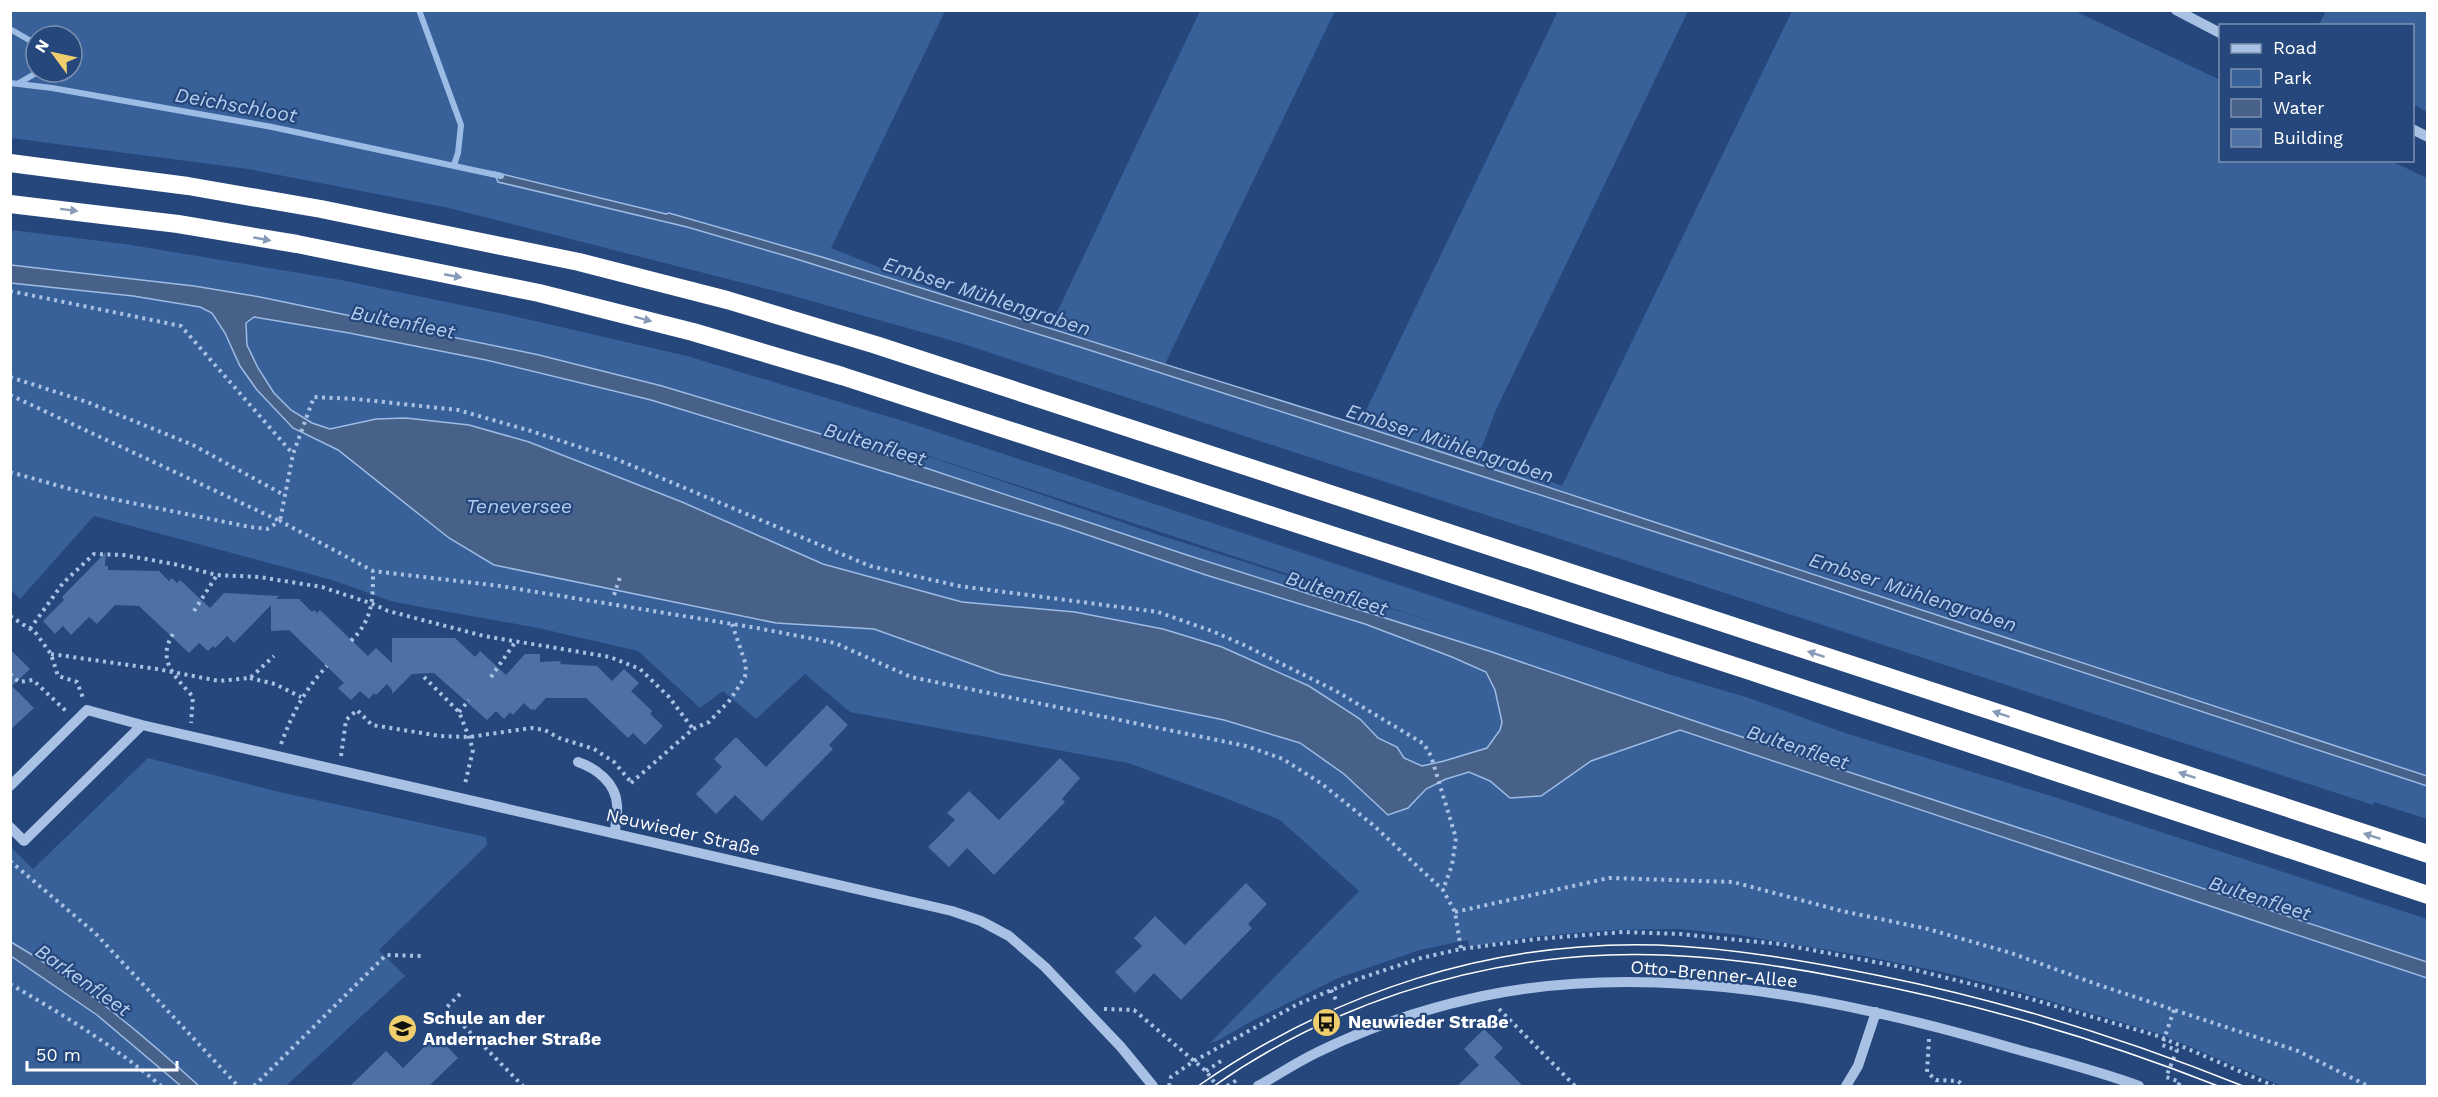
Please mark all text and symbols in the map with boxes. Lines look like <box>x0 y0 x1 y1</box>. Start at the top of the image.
north arrow <box>24 24 84 84</box>
legend <box>2219 24 2414 162</box>
text: N <box>31 36 53 56</box>
text: Road <box>2273 37 2317 58</box>
text: Park <box>2273 67 2312 88</box>
water label: Deichschloot <box>173 82 300 128</box>
text: Water <box>2273 97 2325 118</box>
text: Building <box>2273 127 2343 148</box>
one-way arrow <box>59 205 78 215</box>
one-way arrow <box>252 234 271 243</box>
water label: Embser Mühlengraben <box>880 251 1094 341</box>
one-way arrow <box>444 272 463 281</box>
water label: Bultenfleet <box>349 300 458 344</box>
one-way arrow <box>634 314 652 324</box>
water label: Embser Mühlengraben <box>1343 398 1557 488</box>
water label: Bultenfleet <box>821 417 930 471</box>
water label: Teneversee <box>466 494 572 518</box>
water label: Embser Mühlengraben <box>1806 547 2020 637</box>
water label: Bultenfleet <box>1283 565 1392 621</box>
one-way arrow <box>1807 648 1825 658</box>
one-way arrow <box>1992 709 2010 719</box>
water label: Bultenfleet <box>1744 719 1853 775</box>
one-way arrow <box>2178 770 2196 779</box>
street label: Neuwieder Straße <box>604 804 762 859</box>
one-way arrow <box>2363 831 2381 840</box>
water label: Bultenfleet <box>2206 870 2315 926</box>
water label: Barkenfleet <box>31 938 136 1022</box>
street label: Otto-Brenner-Allee <box>1630 956 1799 991</box>
bus stop icon: Neuwieder Straße <box>1311 1006 1343 1038</box>
place label: Schule an der Andernacher Straße <box>423 1007 601 1049</box>
place label: Neuwieder Straße <box>1348 1011 1509 1032</box>
school or university icon: Schule an der Andernacher Straße <box>386 1012 418 1044</box>
scale bar <box>27 1034 177 1072</box>
text: 50 m <box>36 1044 81 1065</box>

